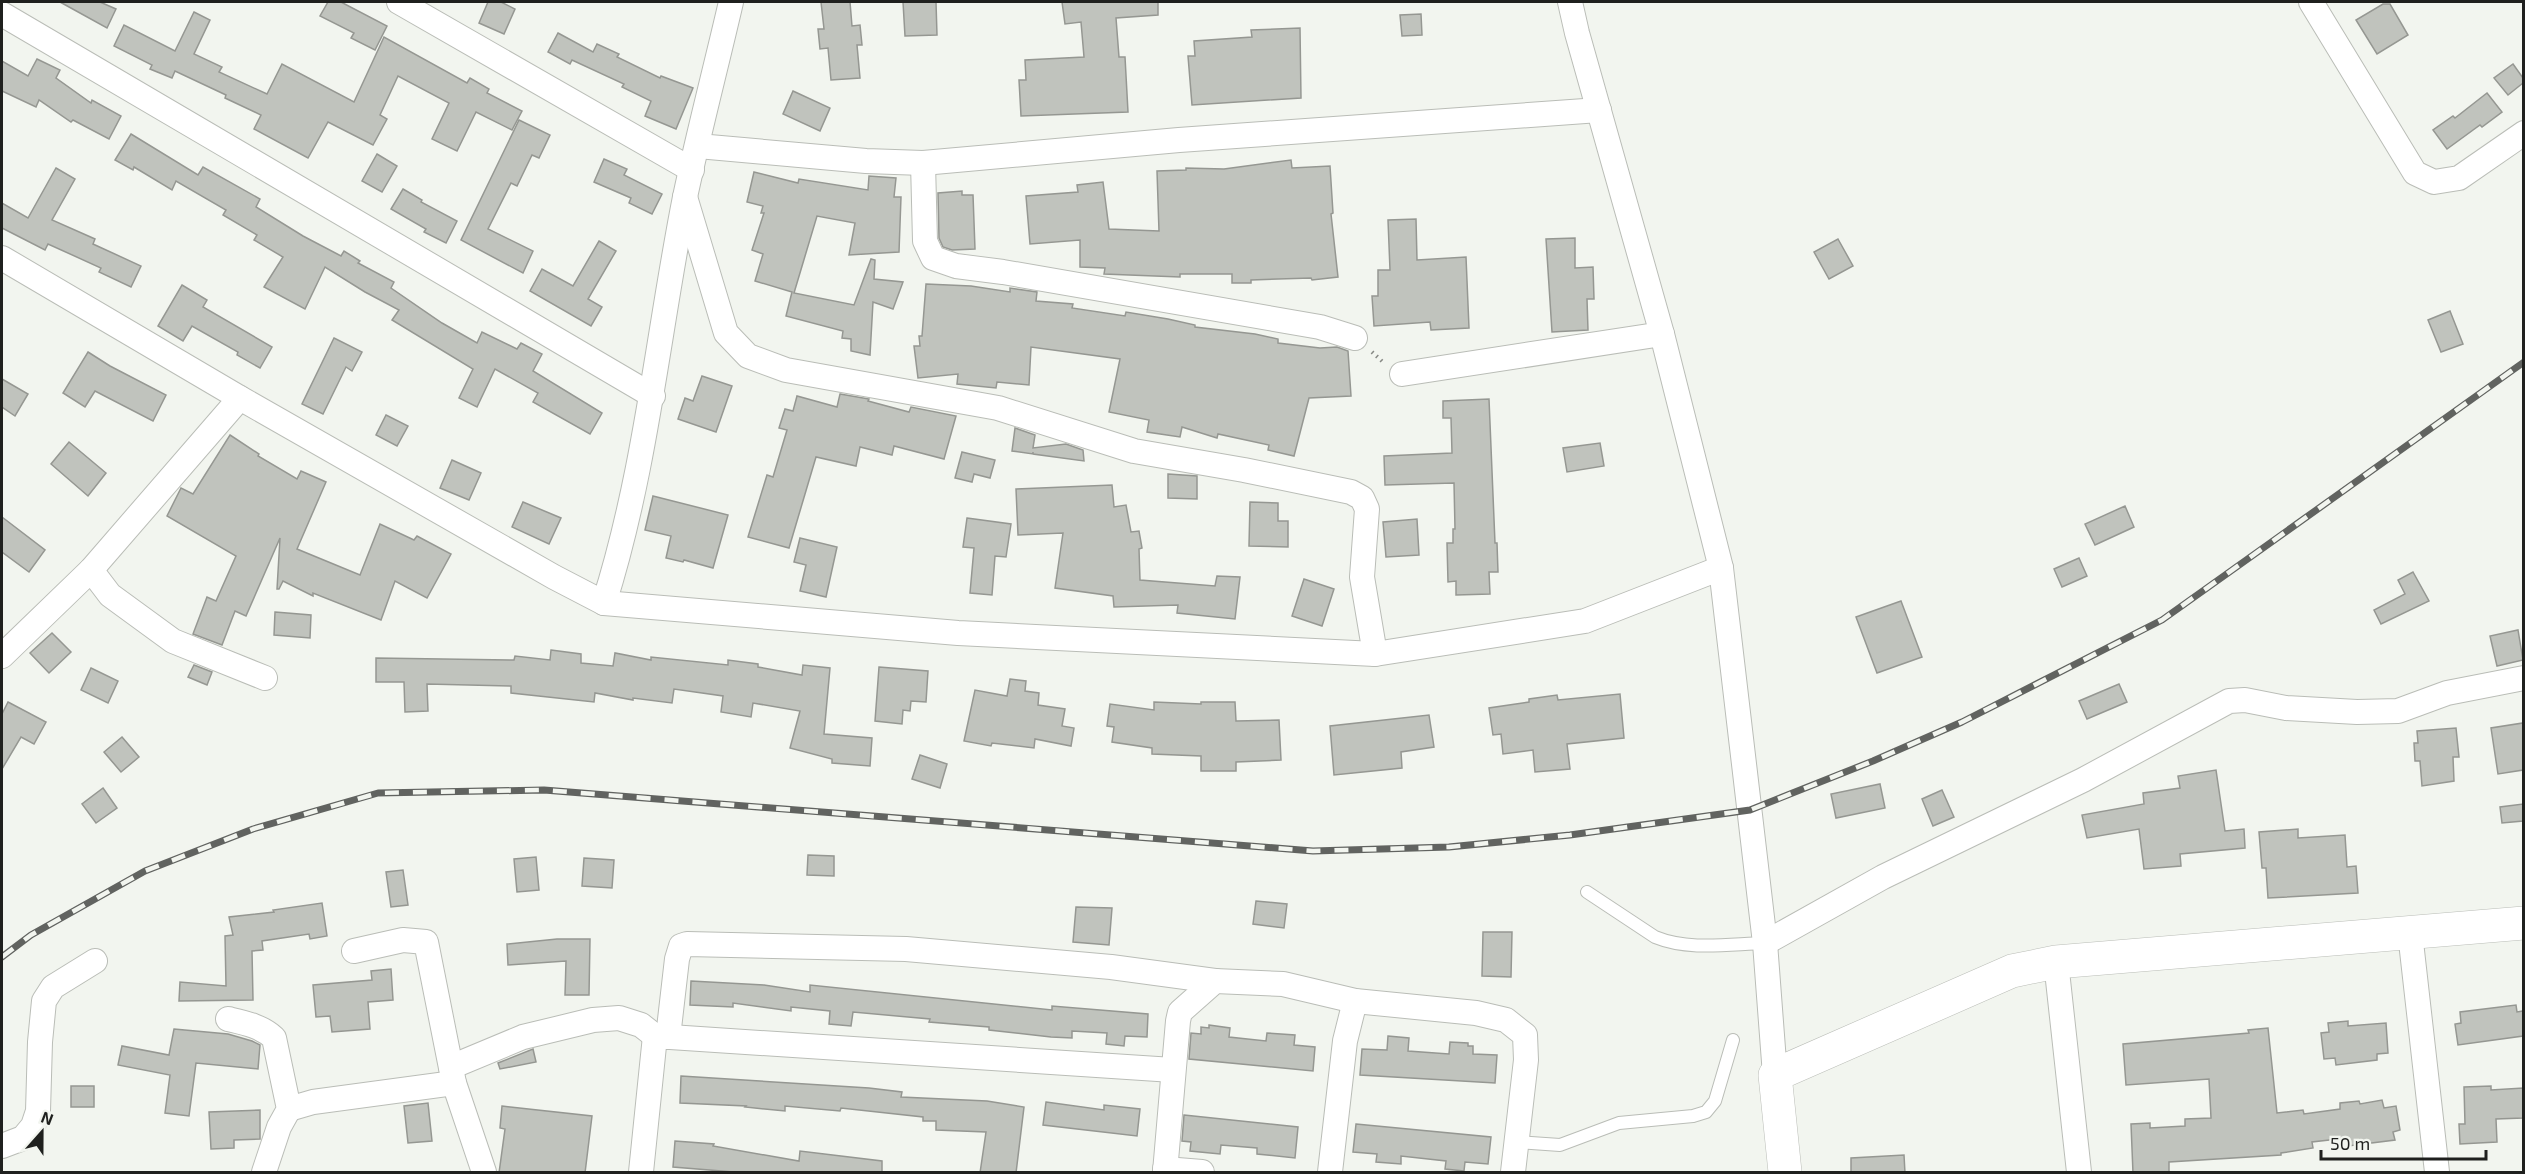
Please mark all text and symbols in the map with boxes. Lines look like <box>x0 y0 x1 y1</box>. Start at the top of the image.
north arrow <box>12 1102 72 1162</box>
text: N <box>39 1107 56 1128</box>
scale bar <box>2321 1123 2486 1161</box>
text: 50 m <box>2330 1132 2370 1154</box>

